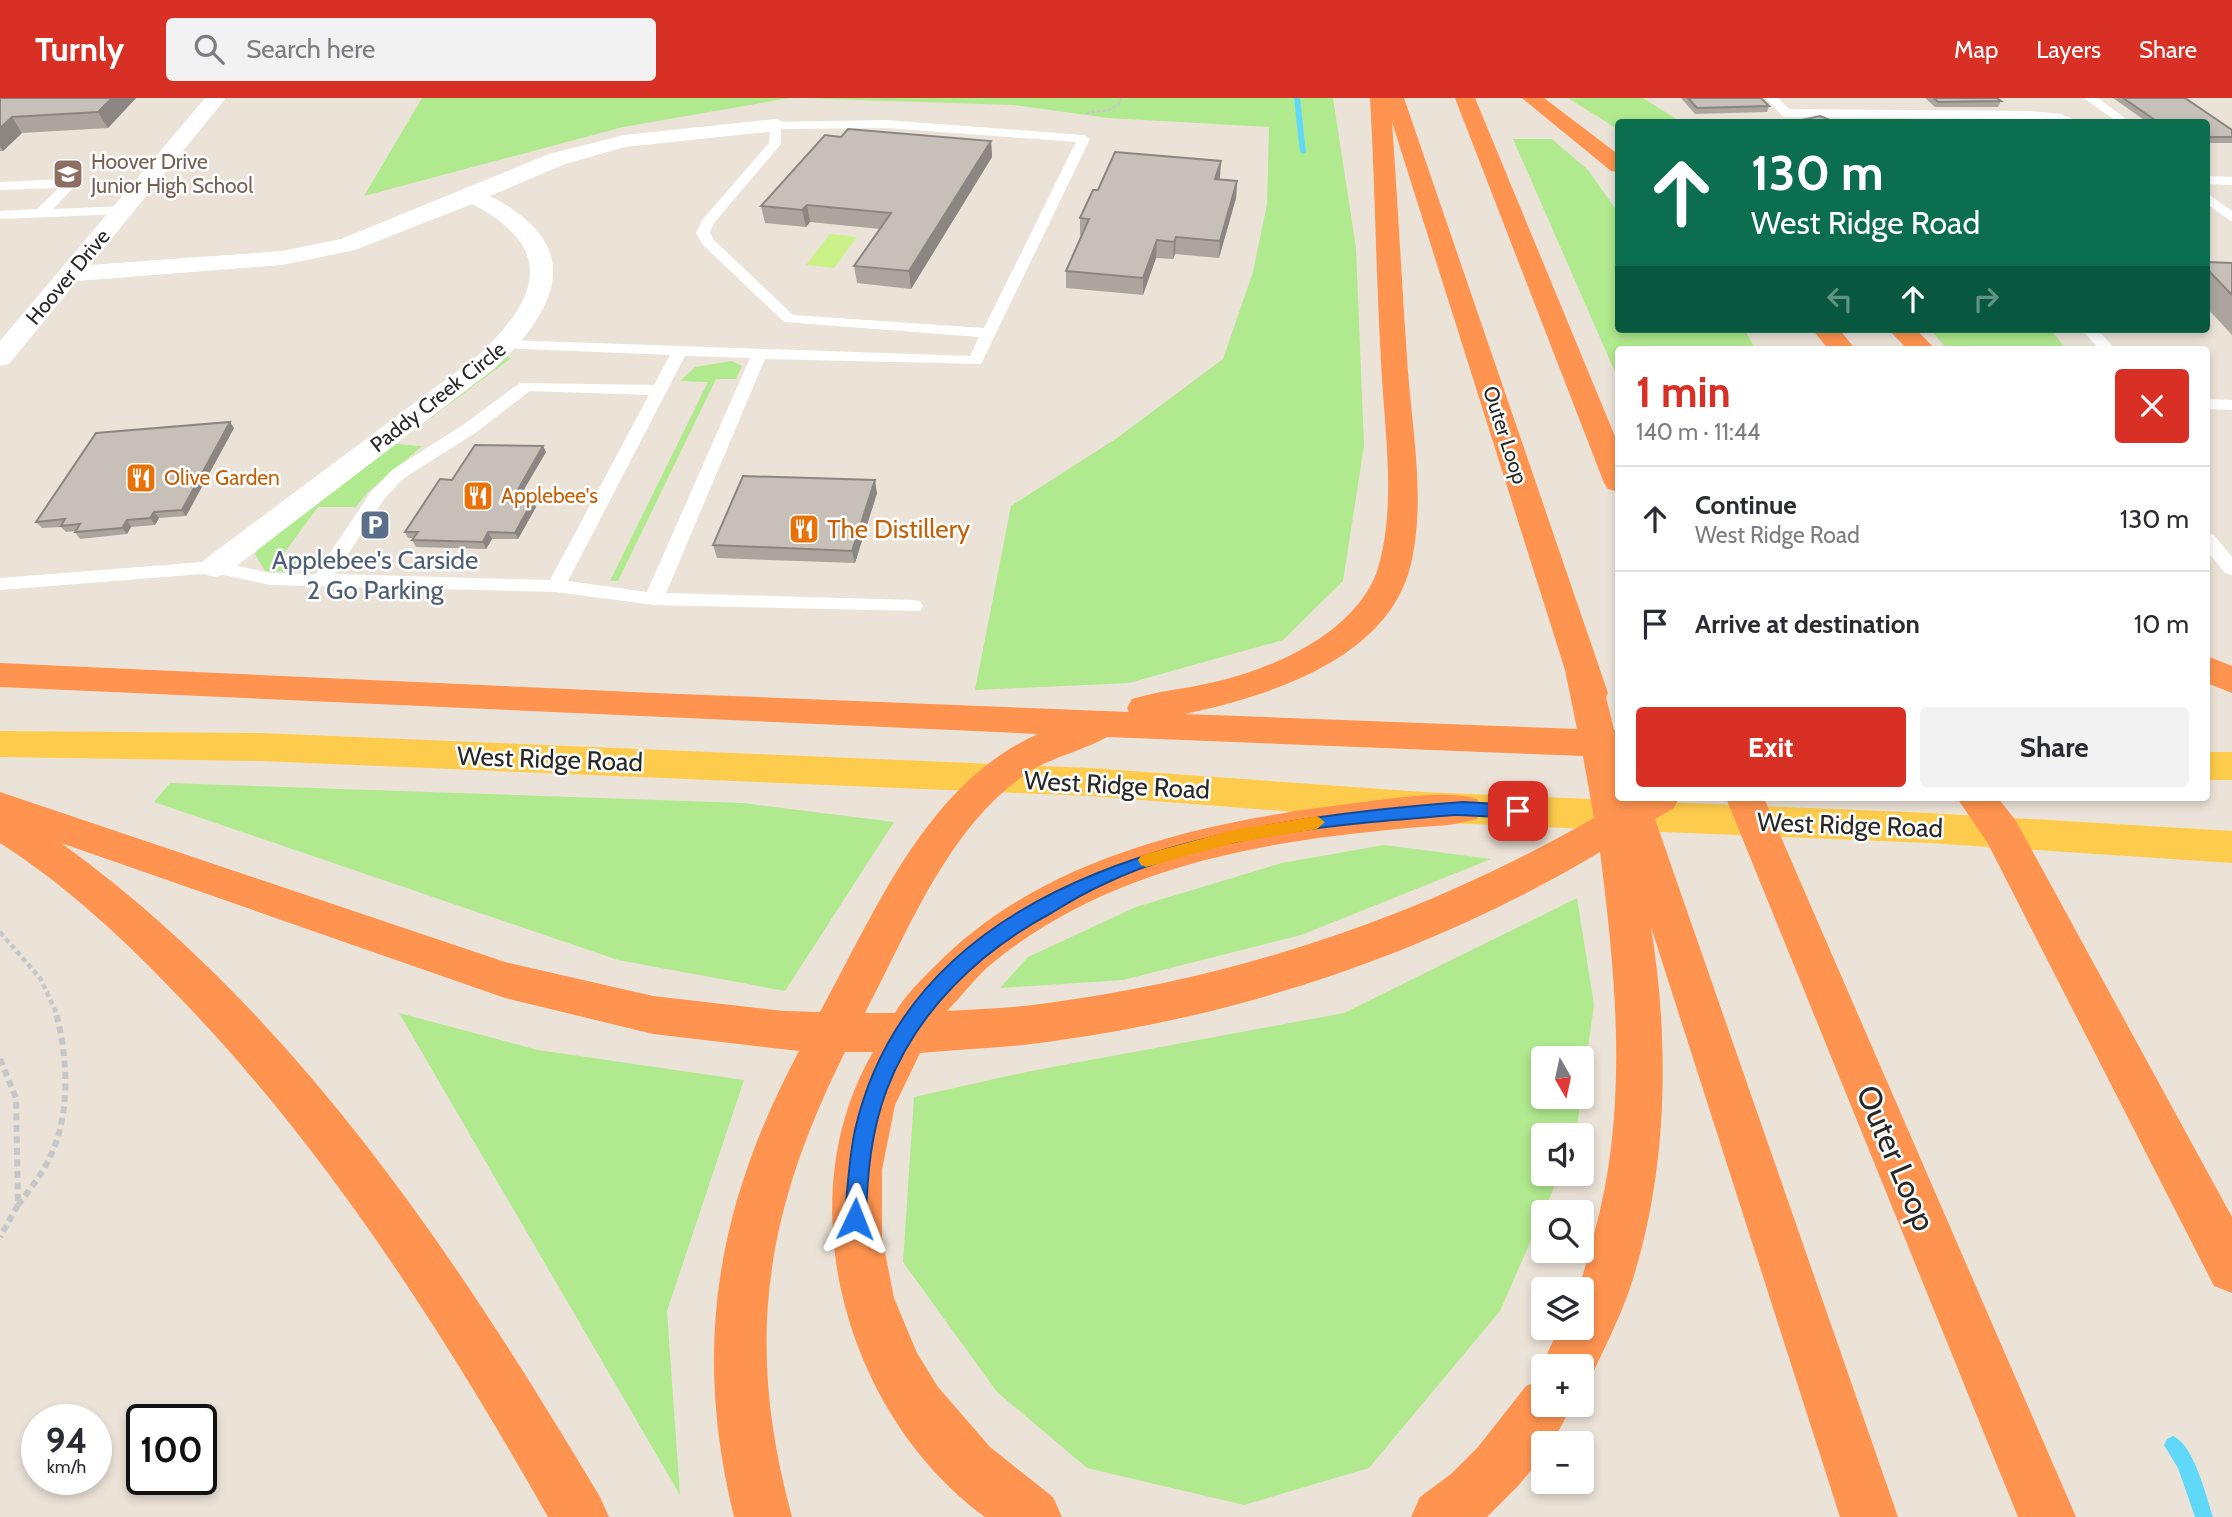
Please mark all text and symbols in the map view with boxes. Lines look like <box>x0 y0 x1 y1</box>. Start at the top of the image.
search box <box>166 18 656 81</box>
text: Turnly <box>35 29 124 69</box>
icon: search <box>190 30 228 68</box>
text: Search here <box>246 33 375 65</box>
text: Map <box>1954 35 1998 64</box>
text: Layers <box>2036 35 2101 64</box>
text: Share <box>2139 35 2197 64</box>
text: 130 m <box>1751 143 1884 202</box>
icon: ahead <box>1636 147 1727 238</box>
place label: Hoover Drive Junior High School <box>90 149 253 198</box>
school or university icon: Hoover Drive Junior High School <box>51 157 85 191</box>
text: West Ridge Road <box>1751 203 1980 242</box>
street label: Hoover Drive <box>20 224 115 329</box>
icon: left <box>1821 280 1859 318</box>
icon: ahead <box>1894 280 1932 318</box>
icon: right <box>1967 280 2005 318</box>
street label: Paddy Creek Circle <box>365 336 511 457</box>
text: 1 min <box>1636 366 1731 418</box>
button: close <box>2115 369 2189 443</box>
street label: Outer Loop <box>1478 383 1533 487</box>
text: 140 m · 11:44 <box>1636 418 1760 446</box>
restaurant icon: Olive Garden <box>124 461 158 495</box>
place label: Olive Garden <box>164 465 280 490</box>
restaurant icon: Applebee's <box>461 479 495 513</box>
place label: Applebee's <box>501 483 598 508</box>
text: Continue <box>1695 489 1797 521</box>
icon: ahead <box>1636 500 1674 538</box>
text: 130 m <box>2120 503 2189 535</box>
parking icon: Applebee's Carside 2 Go Parking <box>358 508 392 542</box>
restaurant icon: The Distillery <box>787 512 821 546</box>
place label: The Distillery <box>827 513 970 545</box>
text: West Ridge Road <box>1695 521 1860 549</box>
place label: Applebee's Carside 2 Go Parking <box>272 544 478 606</box>
icon: arrive <box>1636 605 1674 643</box>
text: Arrive at destination <box>1695 608 1920 640</box>
text: 10 m <box>2134 608 2189 640</box>
button: Exit <box>1636 707 1906 787</box>
button: Share <box>1920 707 2189 787</box>
street label: West Ridge Road <box>456 740 644 778</box>
street label: West Ridge Road <box>1023 764 1211 806</box>
pin <box>1488 781 1548 841</box>
icon: arrive <box>1499 792 1537 830</box>
street label: West Ridge Road <box>1756 806 1944 844</box>
north arrow <box>1531 1046 1594 1110</box>
map controls <box>1531 1046 1594 1494</box>
street label: Outer Loop <box>1848 1079 1945 1236</box>
button: sound <box>1531 1123 1594 1186</box>
position arrow <box>818 1182 892 1256</box>
button: search <box>1531 1200 1594 1263</box>
button: layers <box>1531 1277 1594 1340</box>
button: + <box>1531 1354 1594 1417</box>
speed limit sign: 100 <box>126 1404 217 1495</box>
text: 94 <box>46 1419 87 1462</box>
button: − <box>1531 1431 1594 1494</box>
text: km/h <box>47 1456 86 1478</box>

